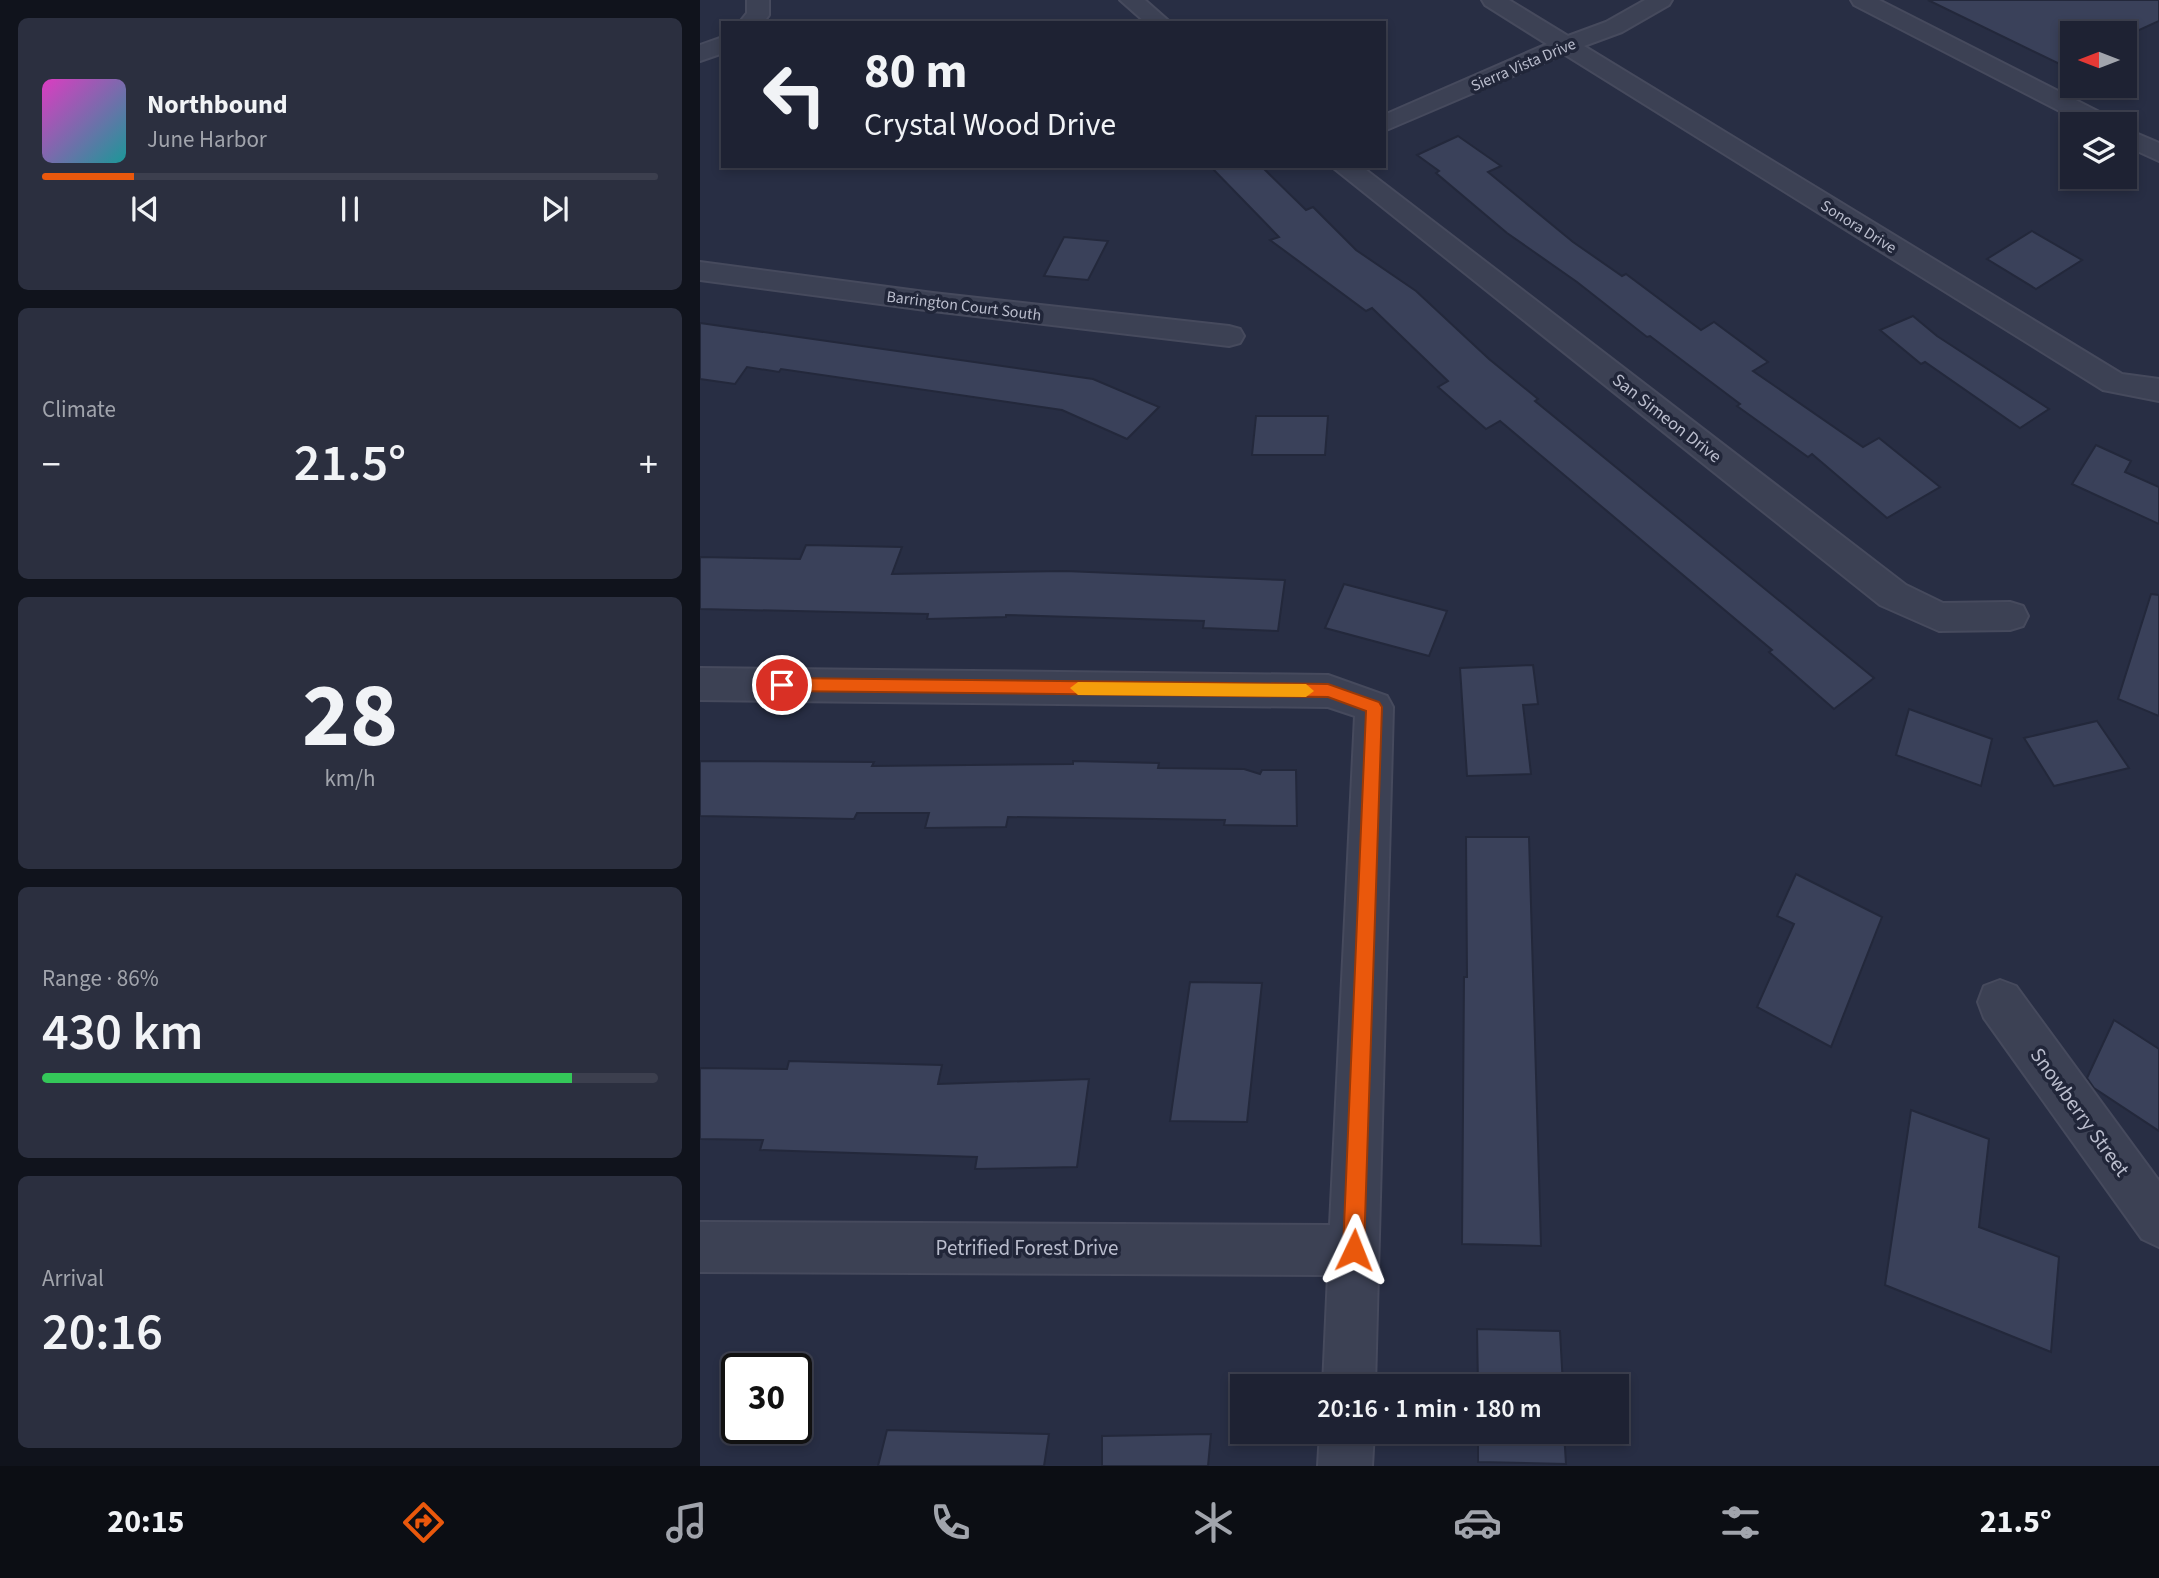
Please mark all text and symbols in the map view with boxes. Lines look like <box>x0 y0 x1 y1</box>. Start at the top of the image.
north arrow <box>2060 21 2137 98</box>
map controls <box>2060 21 2137 189</box>
street label: Sierra Vista Drive <box>1468 33 1579 97</box>
text: 80 m <box>864 37 968 107</box>
icon: left <box>749 49 840 140</box>
text: Northbound <box>147 86 288 123</box>
text: Crystal Wood Drive <box>864 102 1116 148</box>
button: layers <box>2060 112 2137 189</box>
text: June Harbor <box>147 123 267 156</box>
icon: previous <box>126 190 164 228</box>
icon: pause <box>331 190 369 228</box>
icon: next <box>536 190 574 228</box>
street label: Sonora Drive <box>1816 195 1901 259</box>
street label: Barrington Court South <box>885 286 1043 326</box>
street label: San Simeon Drive <box>1607 368 1727 469</box>
text: Climate <box>42 393 116 426</box>
text: 21.5° <box>294 427 406 501</box>
text: − <box>42 438 61 492</box>
text: + <box>639 438 658 492</box>
text: 28 <box>302 652 398 781</box>
pin <box>752 655 812 715</box>
icon: arrive <box>763 666 801 704</box>
text: km/h <box>324 762 376 795</box>
text: Range · 86% <box>42 962 159 995</box>
text: 430 km <box>42 996 203 1070</box>
street label: Snowberry Street <box>2023 1041 2137 1183</box>
position arrow <box>1317 1213 1391 1287</box>
street label: Petrified Forest Drive <box>936 1233 1118 1263</box>
text: Arrival <box>42 1262 104 1295</box>
text: 20:16 <box>42 1296 163 1370</box>
speed limit sign: 30 <box>721 1353 812 1444</box>
text: 20:16 · 1 min · 180 m <box>1317 1390 1542 1427</box>
icon: directions <box>399 1498 448 1547</box>
icon: music <box>662 1498 711 1547</box>
icon: phone <box>926 1498 975 1547</box>
icon: climate <box>1189 1498 1238 1547</box>
icon: car <box>1453 1498 1502 1547</box>
icon: filters <box>1716 1498 1765 1547</box>
text: 20:15 <box>107 1499 184 1545</box>
text: 21.5° <box>1980 1499 2052 1545</box>

